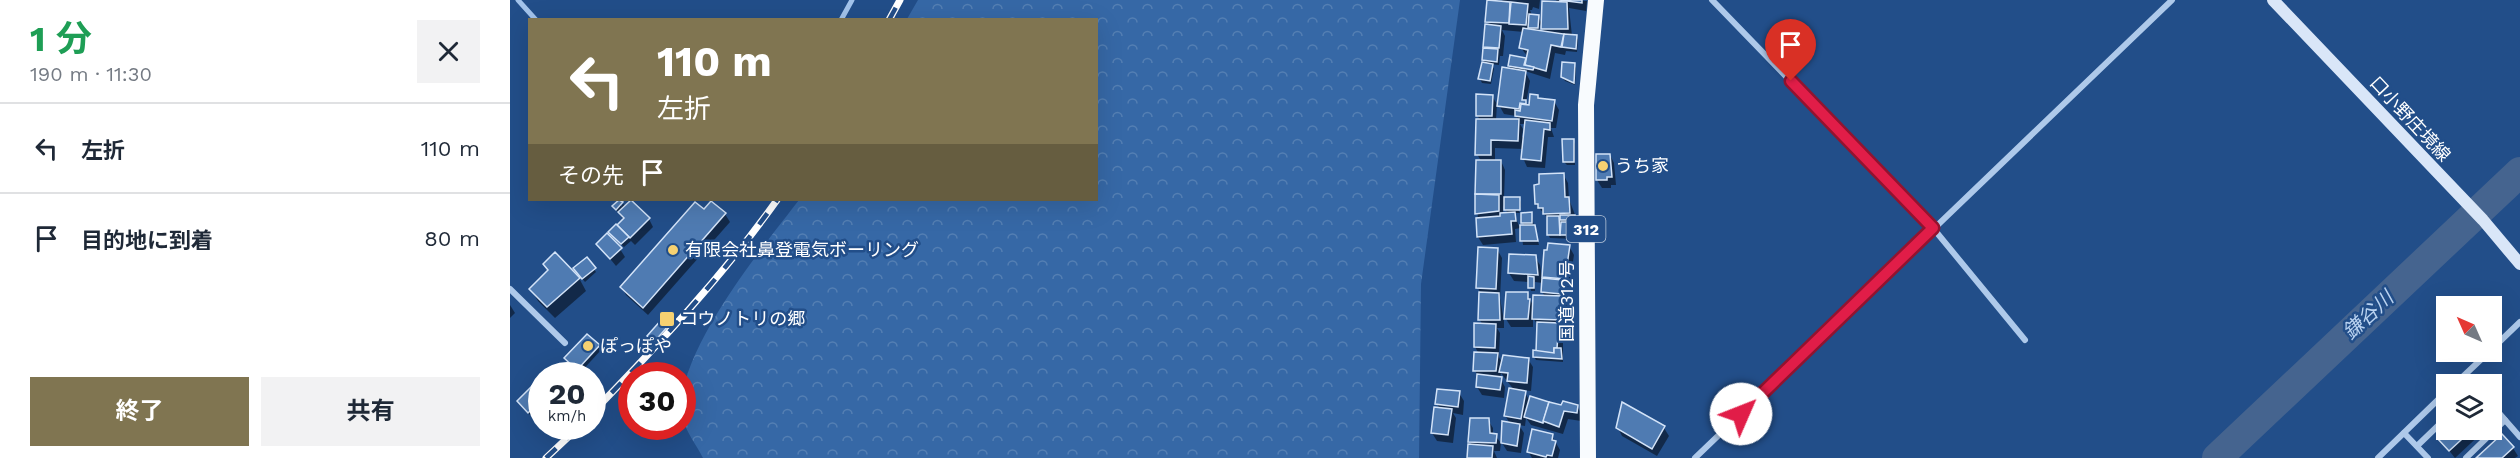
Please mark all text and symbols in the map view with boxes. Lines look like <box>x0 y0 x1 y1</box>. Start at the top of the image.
text: 1 分 <box>30 18 92 60</box>
pin <box>1765 19 1816 81</box>
button: close <box>417 20 480 83</box>
icon: arrive <box>1774 28 1807 61</box>
text: 110 m <box>657 37 772 86</box>
icon: left <box>558 42 636 120</box>
text: 190 m · 11:30 <box>30 62 152 86</box>
street label: 口小野庄境線 <box>2366 72 2455 165</box>
text: 左折 <box>657 93 711 125</box>
icon: left <box>30 132 63 165</box>
text: 110 m <box>421 136 480 161</box>
text: 左折 <box>81 138 125 163</box>
place label: うち家 <box>1615 155 1669 176</box>
icon: arrive <box>636 156 669 189</box>
marker: うち家 <box>1596 159 1610 173</box>
text: その先 <box>558 163 624 188</box>
road number: 312 <box>1566 216 1606 242</box>
icon: arrive <box>30 222 63 255</box>
text: 80 m <box>424 226 480 251</box>
text: 目的地に到着 <box>81 228 213 253</box>
place label: 有限会社鼻登電気ボーリング <box>685 239 919 260</box>
marker: 有限会社鼻登電気ボーリング <box>666 243 680 257</box>
street label: 国道312号 <box>1556 260 1577 342</box>
water label: 鎌谷川 <box>2338 284 2400 344</box>
north arrow <box>2436 296 2502 362</box>
map controls <box>2436 296 2502 440</box>
place label: コウノトリの郷 <box>680 308 805 329</box>
marker: コウノトリの郷 <box>658 310 676 328</box>
place label: ぽっぽや <box>600 335 672 356</box>
marker: ぽっぽや <box>581 339 595 353</box>
speed limit sign: 30 <box>618 362 696 440</box>
button: layers <box>2436 374 2502 440</box>
text: 20 <box>548 376 586 411</box>
button: 終了 <box>30 377 249 446</box>
button: 共有 <box>261 377 480 446</box>
position arrow <box>1709 382 1773 446</box>
text: km/h <box>548 407 586 425</box>

